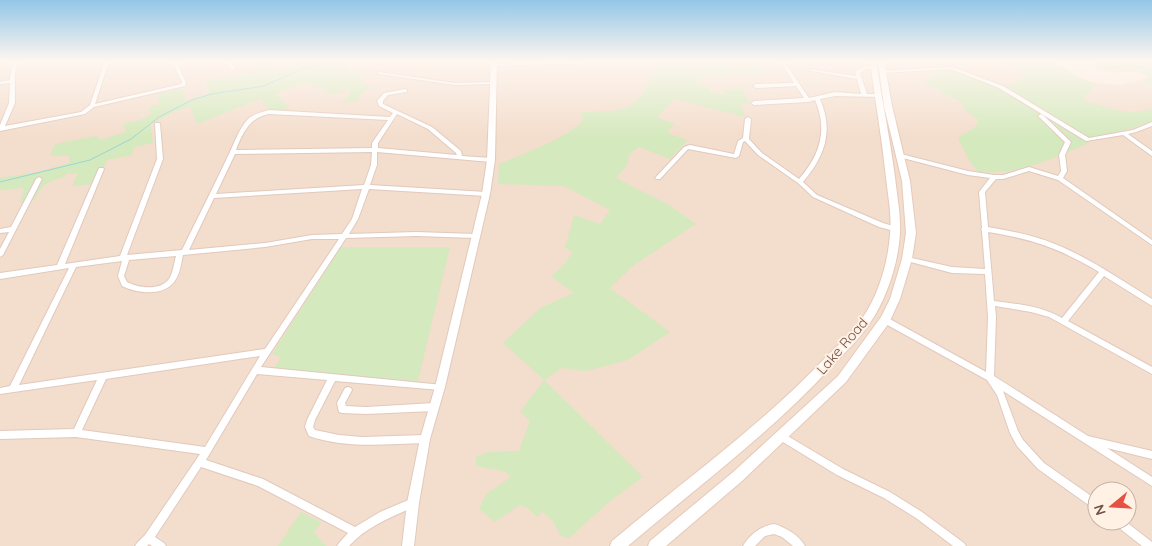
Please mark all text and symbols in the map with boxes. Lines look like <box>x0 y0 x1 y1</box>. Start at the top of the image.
street label: Lake Road <box>812 314 872 378</box>
north arrow <box>1087 481 1137 531</box>
text: N <box>1089 502 1110 518</box>

